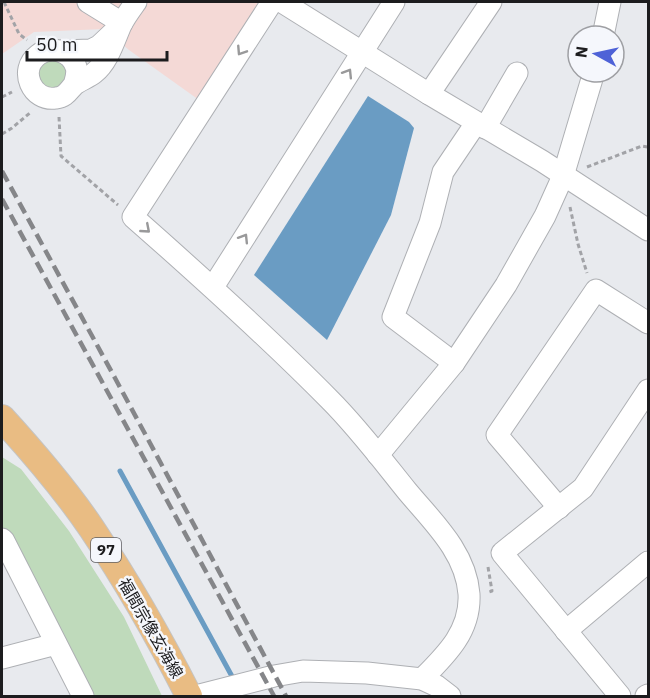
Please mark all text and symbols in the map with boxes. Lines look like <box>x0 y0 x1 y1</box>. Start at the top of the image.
scale bar <box>27 24 166 62</box>
north arrow <box>566 24 626 84</box>
text: 50 m <box>36 33 78 56</box>
one-way arrow <box>237 44 248 55</box>
text: N <box>570 45 592 59</box>
one-way arrow <box>341 69 352 80</box>
one-way arrow <box>139 222 150 233</box>
one-way arrow <box>236 234 248 244</box>
road number: 97 <box>91 538 121 562</box>
street label: 福間宗像玄海線 <box>114 574 188 682</box>

